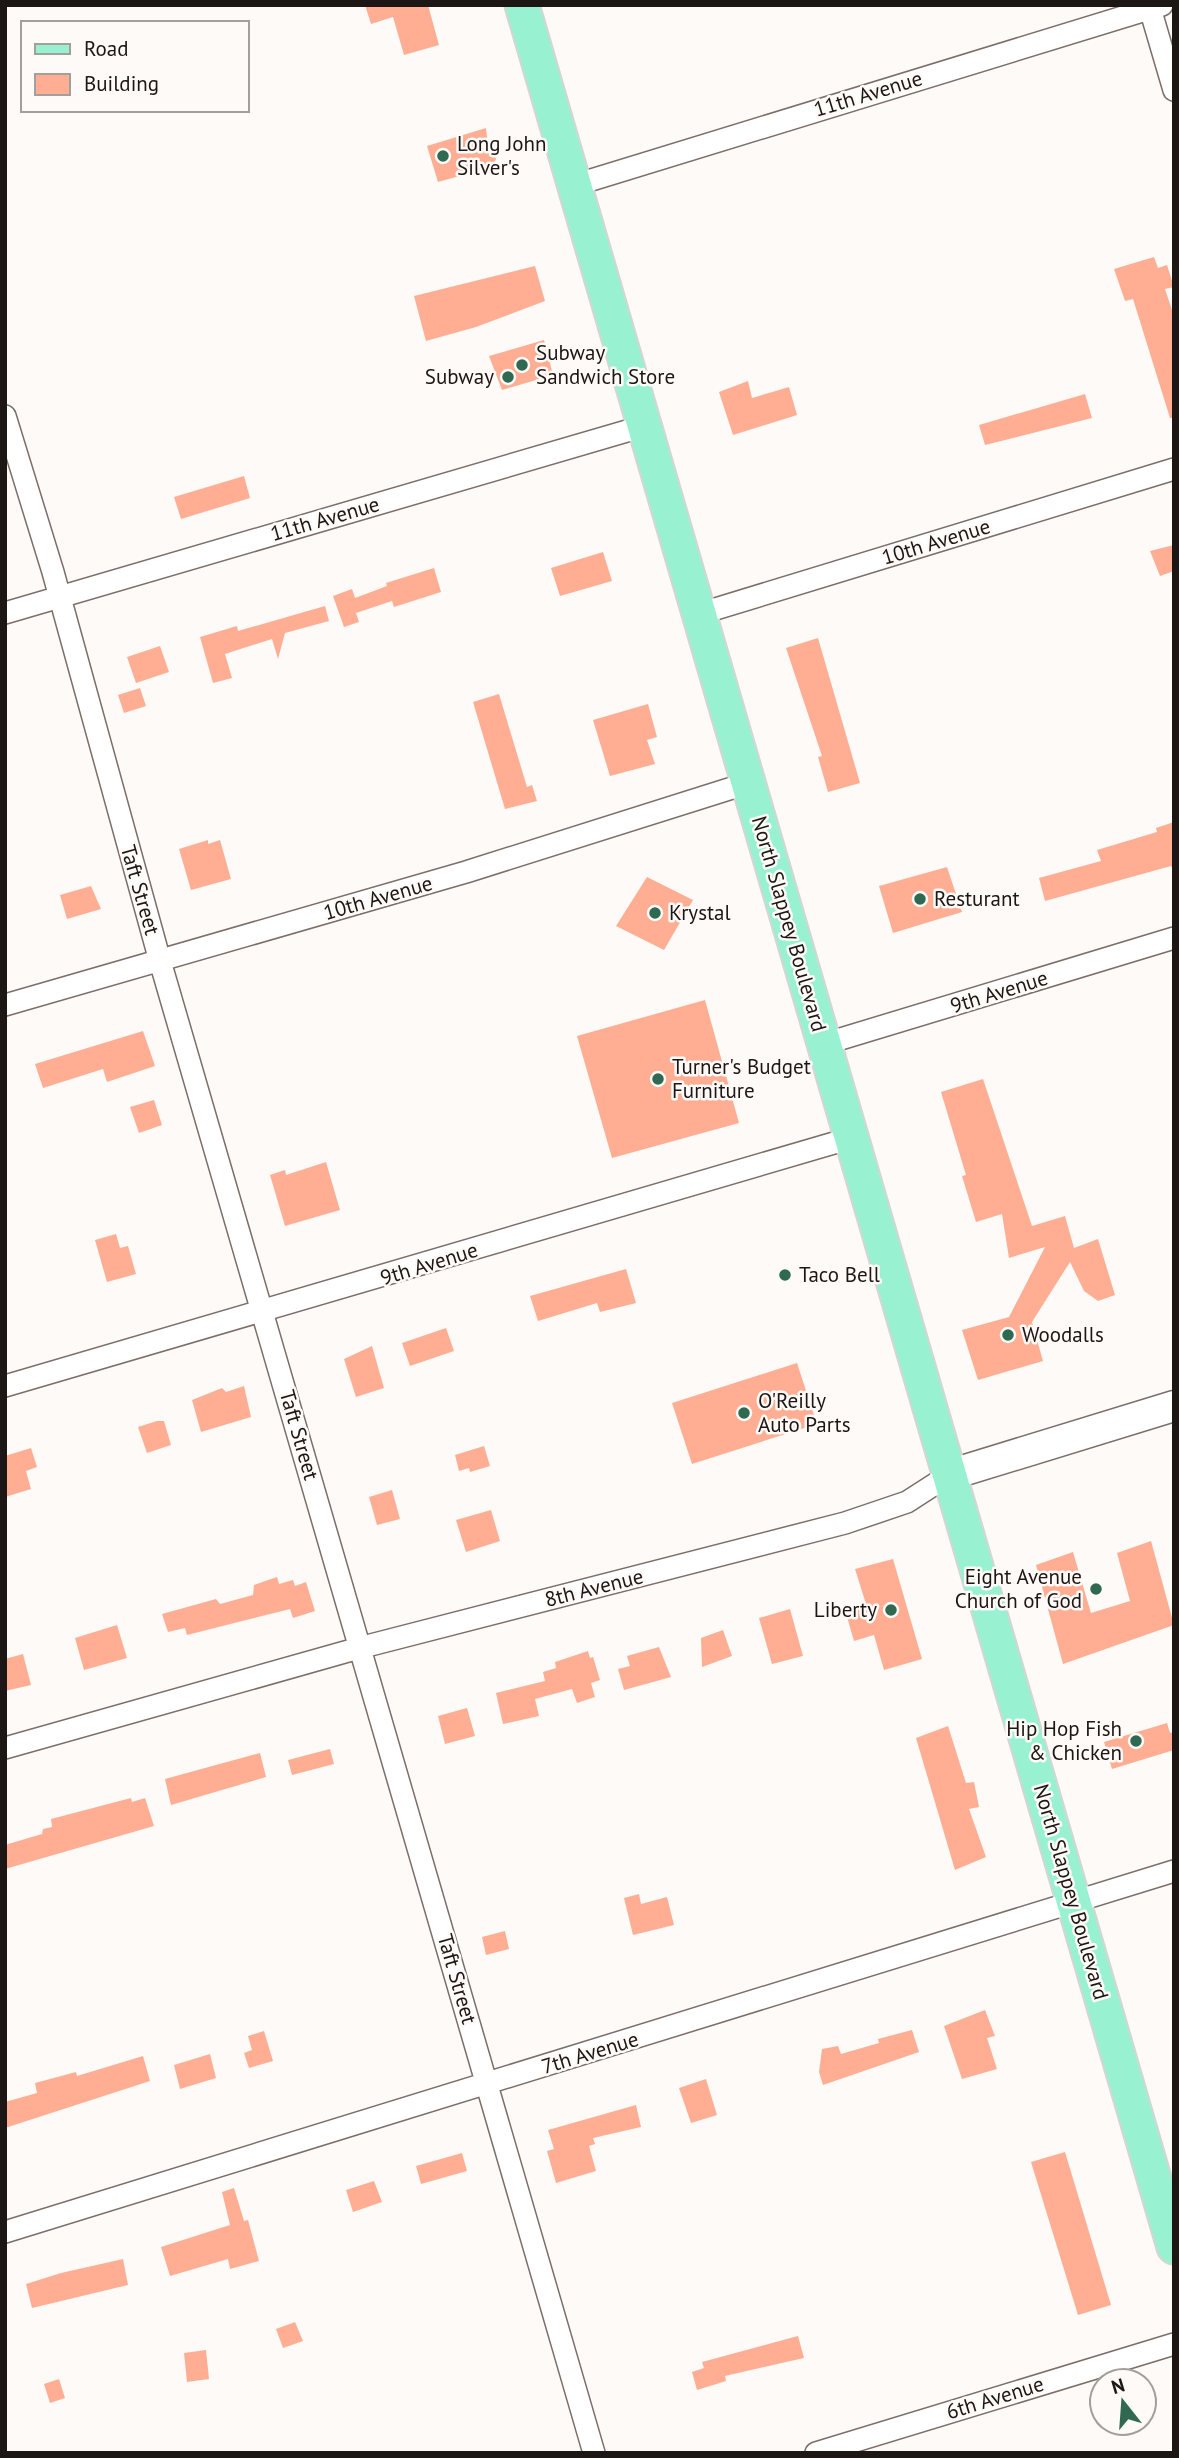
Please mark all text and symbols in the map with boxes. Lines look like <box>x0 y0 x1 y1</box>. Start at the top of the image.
legend <box>21 21 248 112</box>
text: Road <box>84 35 128 62</box>
street label: 11th Avenue <box>810 64 925 123</box>
text: Building <box>84 70 159 97</box>
place label: Long John Silver's <box>457 130 547 181</box>
marker: Long John Silver's <box>435 148 451 164</box>
place label: Subway Sandwich Store <box>536 339 675 390</box>
marker: Subway Sandwich Store <box>514 357 530 373</box>
place label: Subway <box>425 363 494 390</box>
marker: Subway <box>500 369 516 385</box>
street label: 11th Avenue <box>267 490 382 547</box>
street label: 10th Avenue <box>878 512 993 571</box>
street label: North Slappey Boulevard <box>746 813 833 1035</box>
street label: Taft Street <box>115 842 166 938</box>
street label: 10th Avenue <box>320 869 435 926</box>
place label: Resturant <box>934 885 1020 912</box>
marker: Resturant <box>912 891 928 907</box>
place label: Krystal <box>669 899 731 926</box>
marker: Krystal <box>647 905 663 921</box>
street label: 9th Avenue <box>947 964 1051 1019</box>
place label: Turner's Budget Furniture <box>672 1053 811 1104</box>
marker: Turner's Budget Furniture <box>650 1071 666 1087</box>
street label: 9th Avenue <box>377 1236 481 1291</box>
place label: Taco Bell <box>799 1261 880 1288</box>
marker: Taco Bell <box>777 1267 793 1283</box>
place label: Woodalls <box>1022 1321 1104 1348</box>
marker: Woodalls <box>1000 1327 1016 1343</box>
street label: Taft Street <box>274 1387 325 1483</box>
place label: O'Reilly Auto Parts <box>758 1387 851 1438</box>
marker: O'Reilly Auto Parts <box>736 1405 752 1421</box>
street label: 8th Avenue <box>542 1562 646 1613</box>
place label: Eight Avenue Church of God <box>955 1563 1082 1614</box>
marker: Eight Avenue Church of God <box>1088 1581 1104 1597</box>
place label: Liberty <box>814 1596 877 1623</box>
marker: Liberty <box>883 1602 899 1618</box>
place label: Hip Hop Fish & Chicken <box>1006 1715 1122 1766</box>
marker: Hip Hop Fish & Chicken <box>1128 1733 1144 1749</box>
street label: North Slappey Boulevard <box>1028 1781 1115 2003</box>
street label: Taft Street <box>432 1931 483 2027</box>
street label: 7th Avenue <box>538 2025 642 2080</box>
north arrow <box>1088 2367 1158 2437</box>
street label: 6th Avenue <box>943 2370 1047 2425</box>
text: N <box>1109 2372 1128 2399</box>

